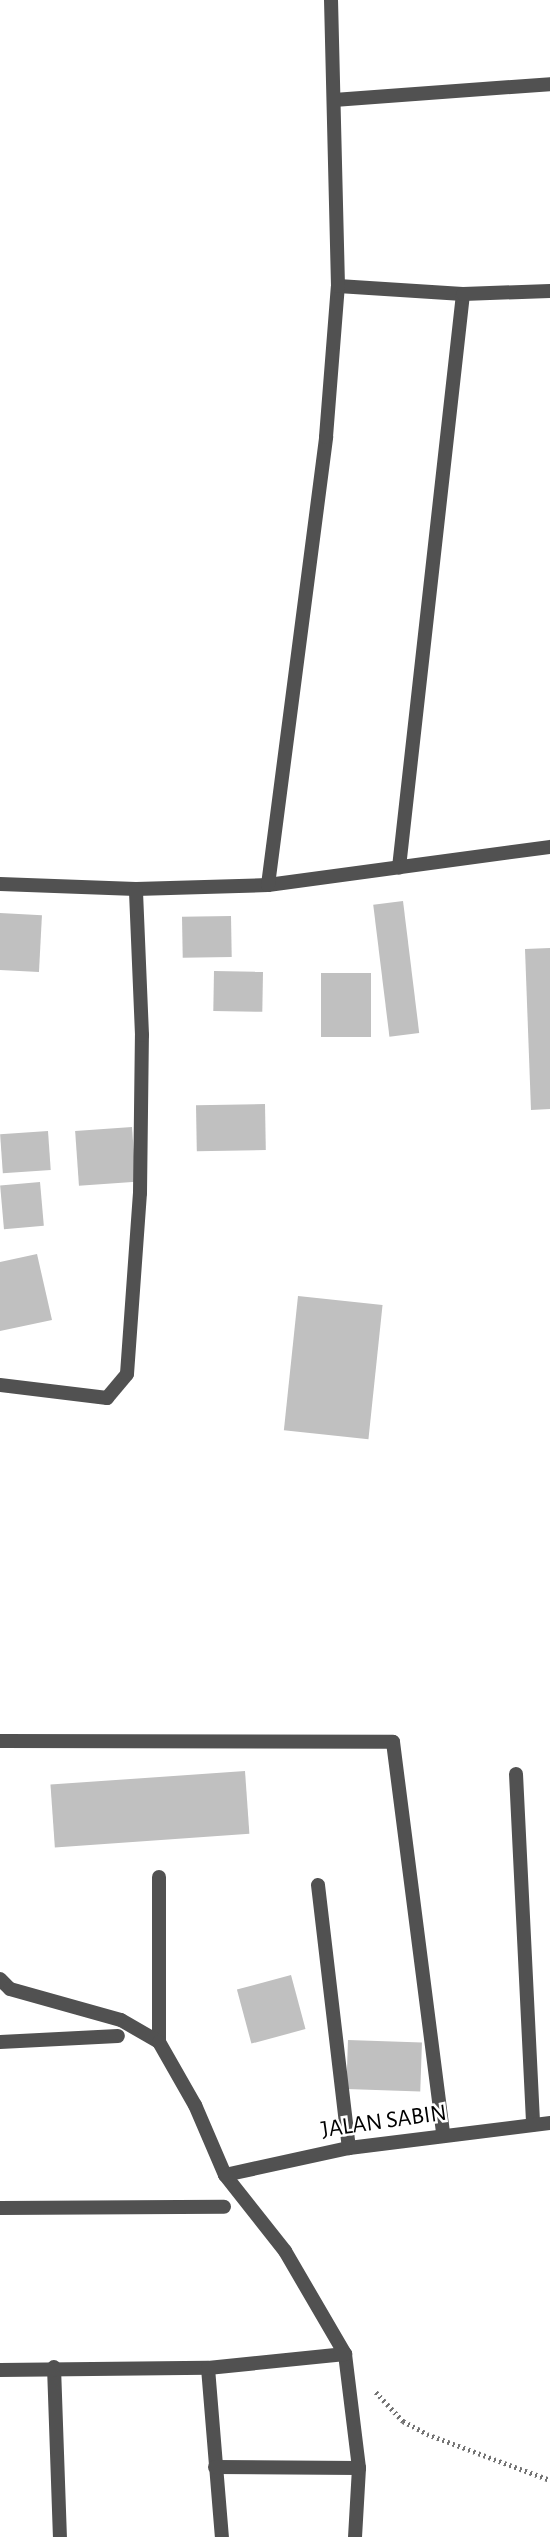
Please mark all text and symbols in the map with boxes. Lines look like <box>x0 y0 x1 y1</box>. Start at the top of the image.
street label: JALAN SABIN <box>319 2099 449 2145</box>

